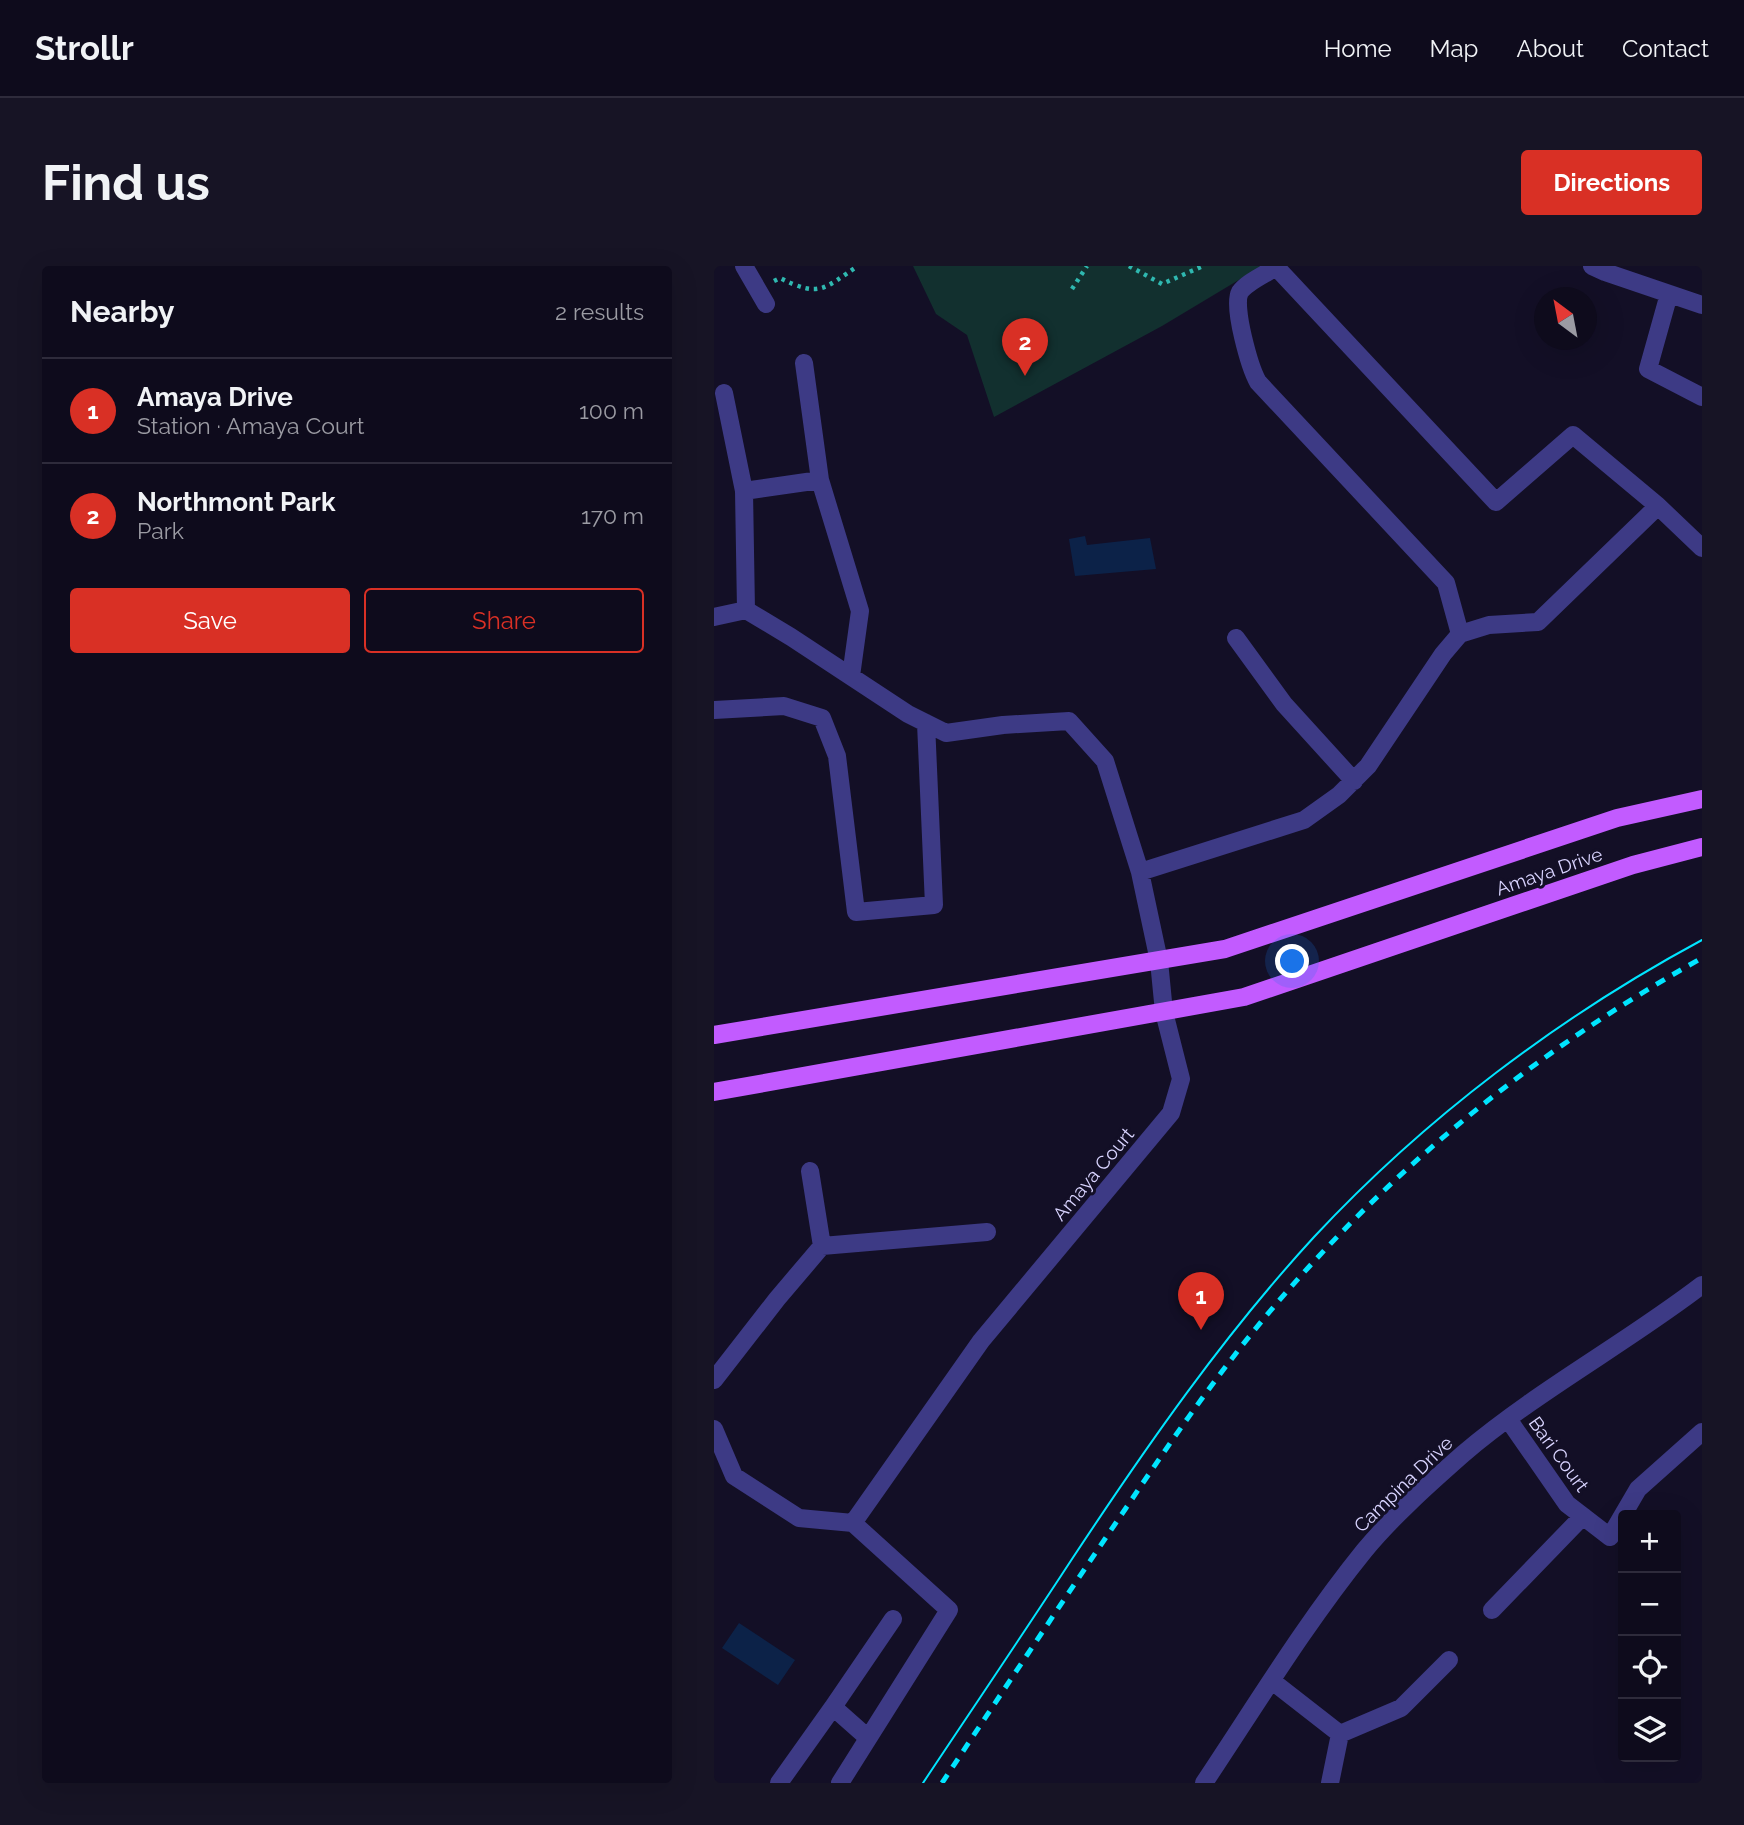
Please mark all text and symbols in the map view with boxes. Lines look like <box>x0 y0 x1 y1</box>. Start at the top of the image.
text: Strollr <box>35 29 134 68</box>
text: Home <box>1324 34 1392 63</box>
text: Map <box>1430 34 1478 63</box>
text: About <box>1516 34 1584 63</box>
text: Contact <box>1622 34 1709 63</box>
button: Directions <box>1521 150 1702 215</box>
text: Find us <box>42 154 210 211</box>
north arrow <box>1534 287 1597 350</box>
text: Nearby <box>70 294 174 329</box>
text: 2 results <box>555 298 644 325</box>
pin: 2 <box>1002 318 1048 376</box>
text: Amaya Drive <box>137 382 293 412</box>
text: 1 <box>87 397 99 424</box>
text: 100 m <box>579 397 644 424</box>
text: Station · Amaya Court <box>137 412 364 439</box>
text: Northmont Park <box>137 487 335 517</box>
text: 2 <box>87 502 99 529</box>
text: 170 m <box>581 502 644 529</box>
text: Park <box>137 517 184 544</box>
button: Save <box>70 588 350 653</box>
button: Share <box>364 588 644 653</box>
street label: Amaya Drive <box>1493 843 1605 899</box>
your location <box>1275 944 1309 978</box>
street label: Amaya Court <box>1048 1123 1139 1225</box>
pin: 1 <box>1178 1272 1224 1330</box>
street label: Bari Court <box>1524 1412 1594 1496</box>
street label: Campina Drive <box>1349 1432 1457 1536</box>
map controls <box>1618 1510 1681 1762</box>
button: + <box>1618 1510 1681 1573</box>
button: − <box>1618 1573 1681 1636</box>
button: locate <box>1618 1636 1681 1699</box>
button: layers <box>1618 1699 1681 1762</box>

